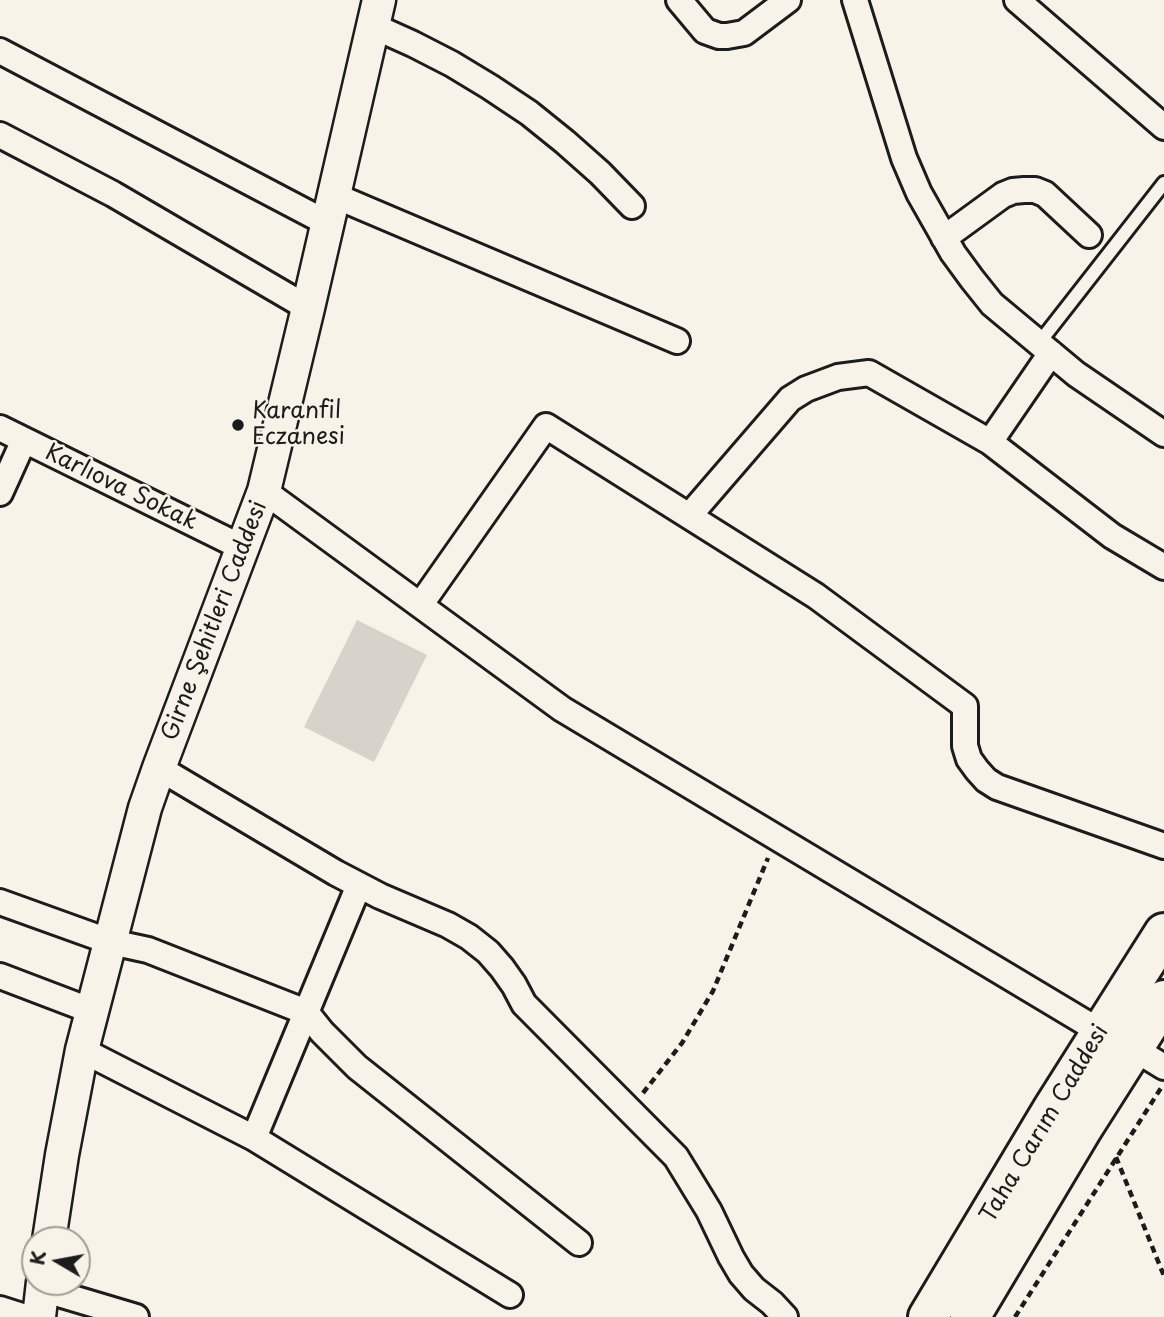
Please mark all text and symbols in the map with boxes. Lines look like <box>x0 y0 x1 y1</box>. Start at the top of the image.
place label: Karanfil Eczanesi <box>252 398 345 452</box>
marker: Karanfil Eczanesi <box>230 417 246 433</box>
street label: Karlıova Sokak <box>40 439 202 537</box>
street label: Girne Şehitleri Caddesi <box>157 497 273 745</box>
street label: Taha Carım Caddesi <box>975 1020 1115 1228</box>
north arrow <box>21 1226 91 1296</box>
text: K <box>22 1248 52 1267</box>

